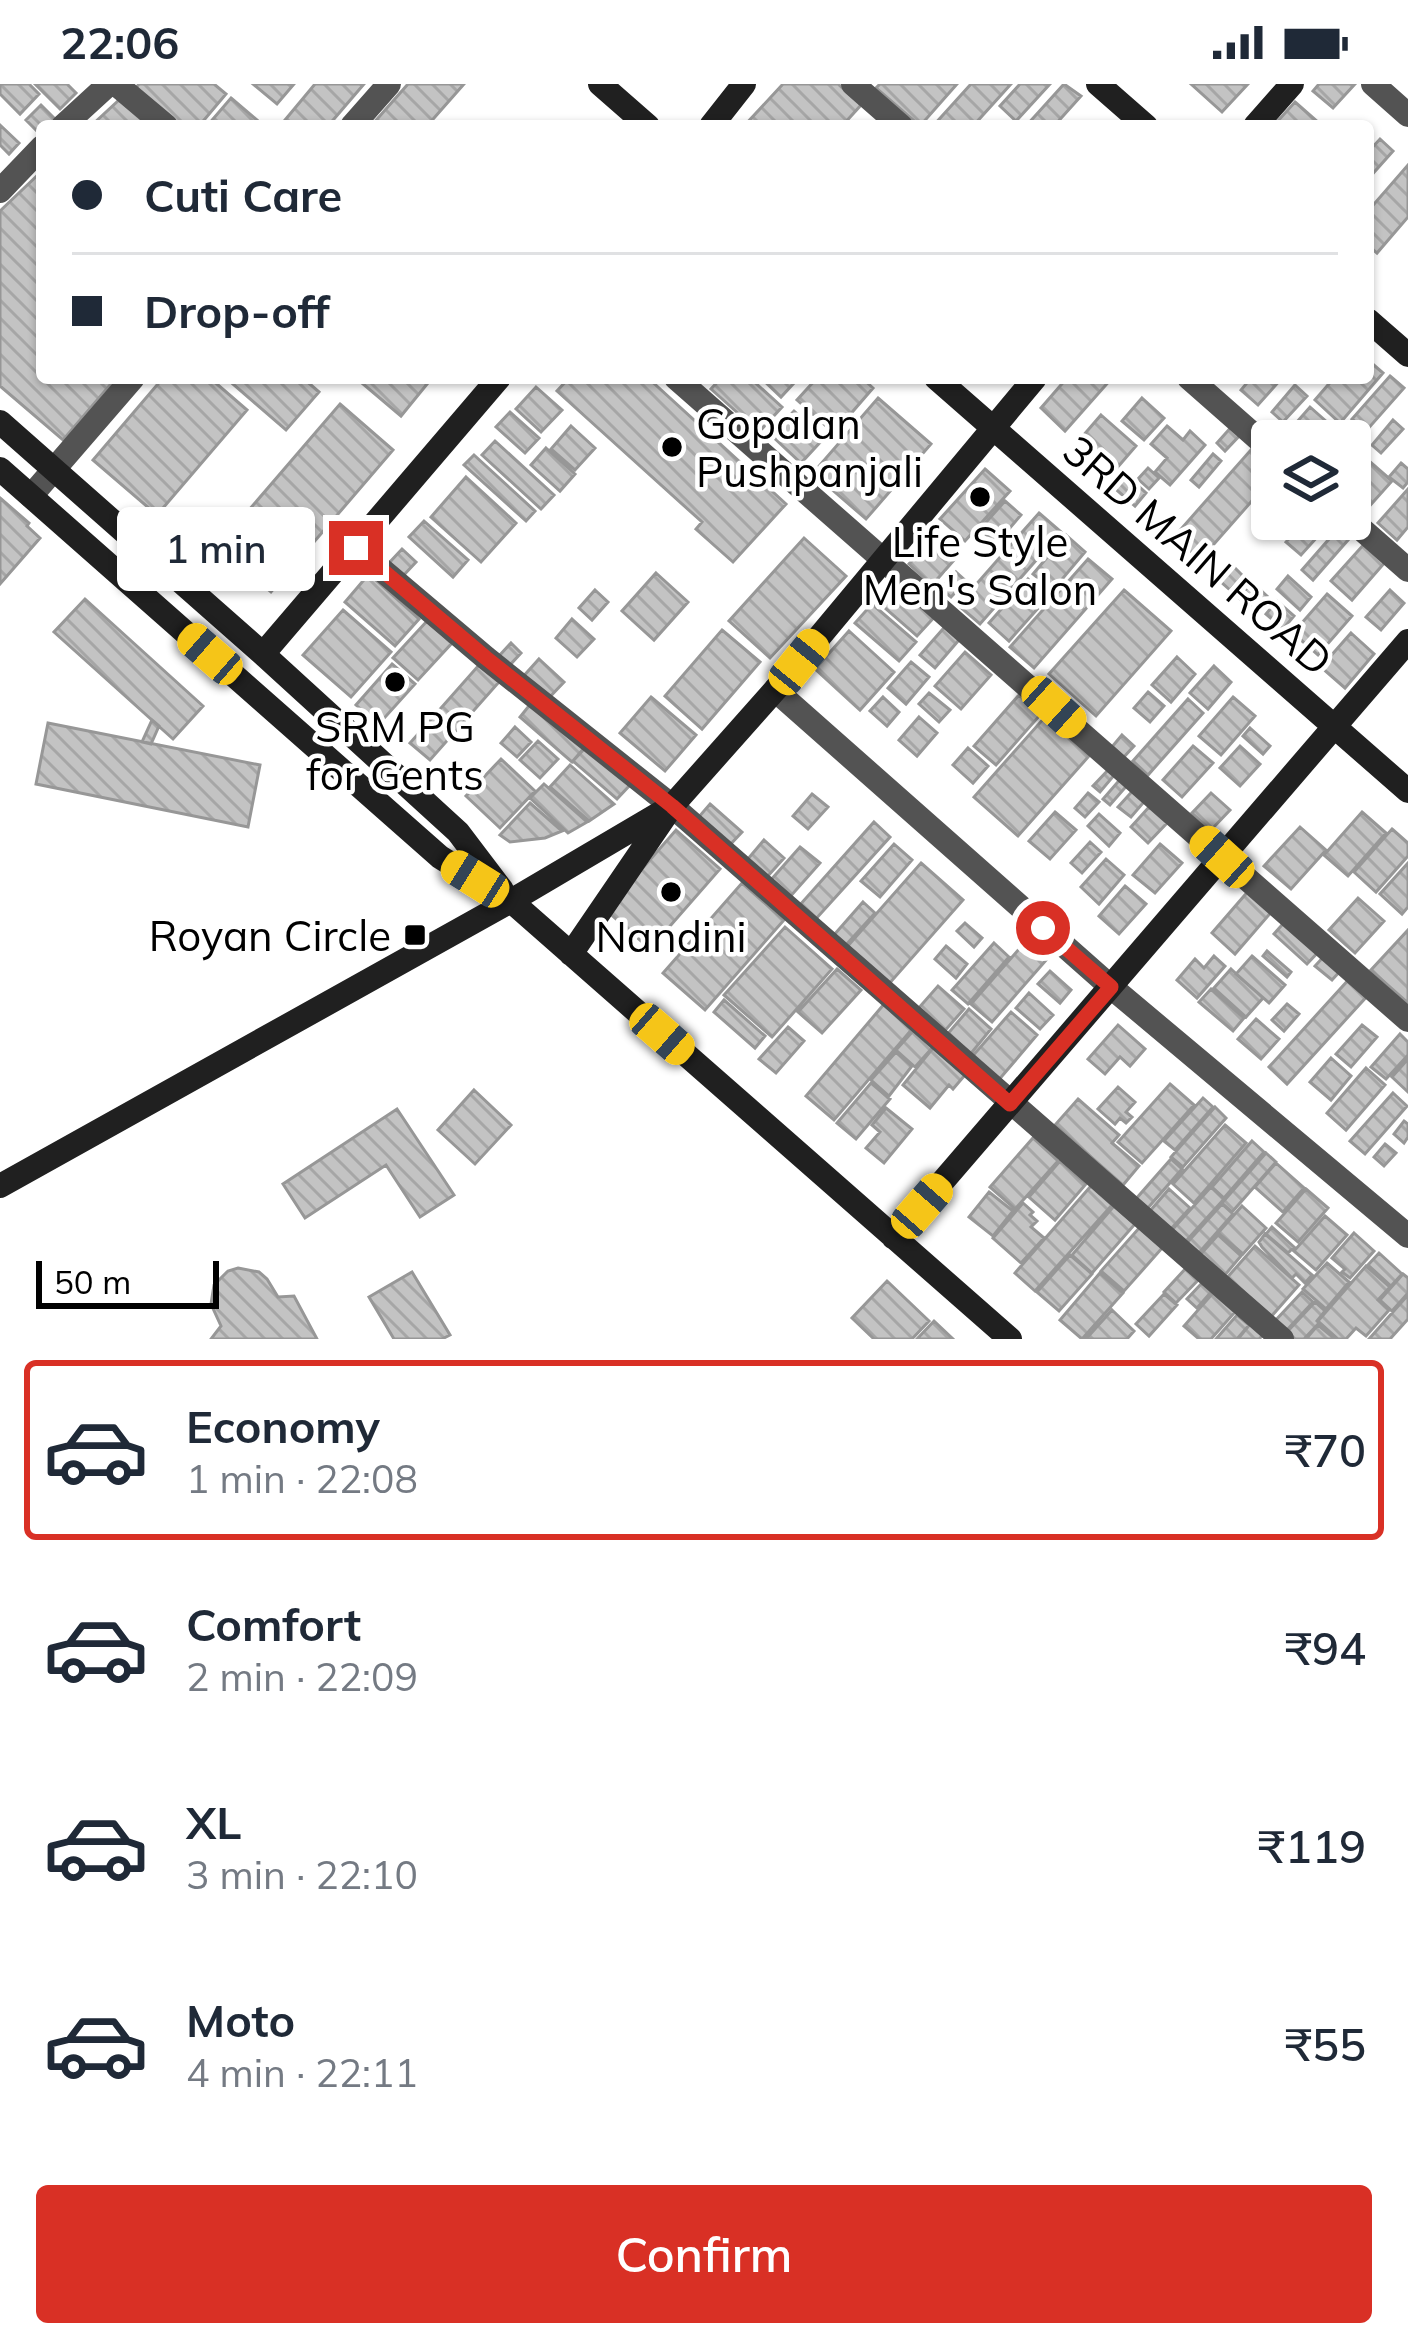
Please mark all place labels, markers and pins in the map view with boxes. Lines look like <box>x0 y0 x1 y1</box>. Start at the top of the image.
place label: Gopalan Pushpanjali <box>696 397 923 498</box>
marker: Gopalan Pushpanjali <box>659 434 685 460</box>
marker: Life Style Men's Salon <box>967 484 993 510</box>
place label: Life Style Men's Salon <box>863 515 1097 616</box>
marker: SRM PG for Gents <box>382 669 408 695</box>
place label: SRM PG for Gents <box>306 700 484 801</box>
marker: Nandini <box>658 879 684 905</box>
place label: Royan Circle <box>149 909 391 962</box>
place label: Nandini <box>596 910 747 963</box>
marker: Royan Circle <box>402 922 428 948</box>

